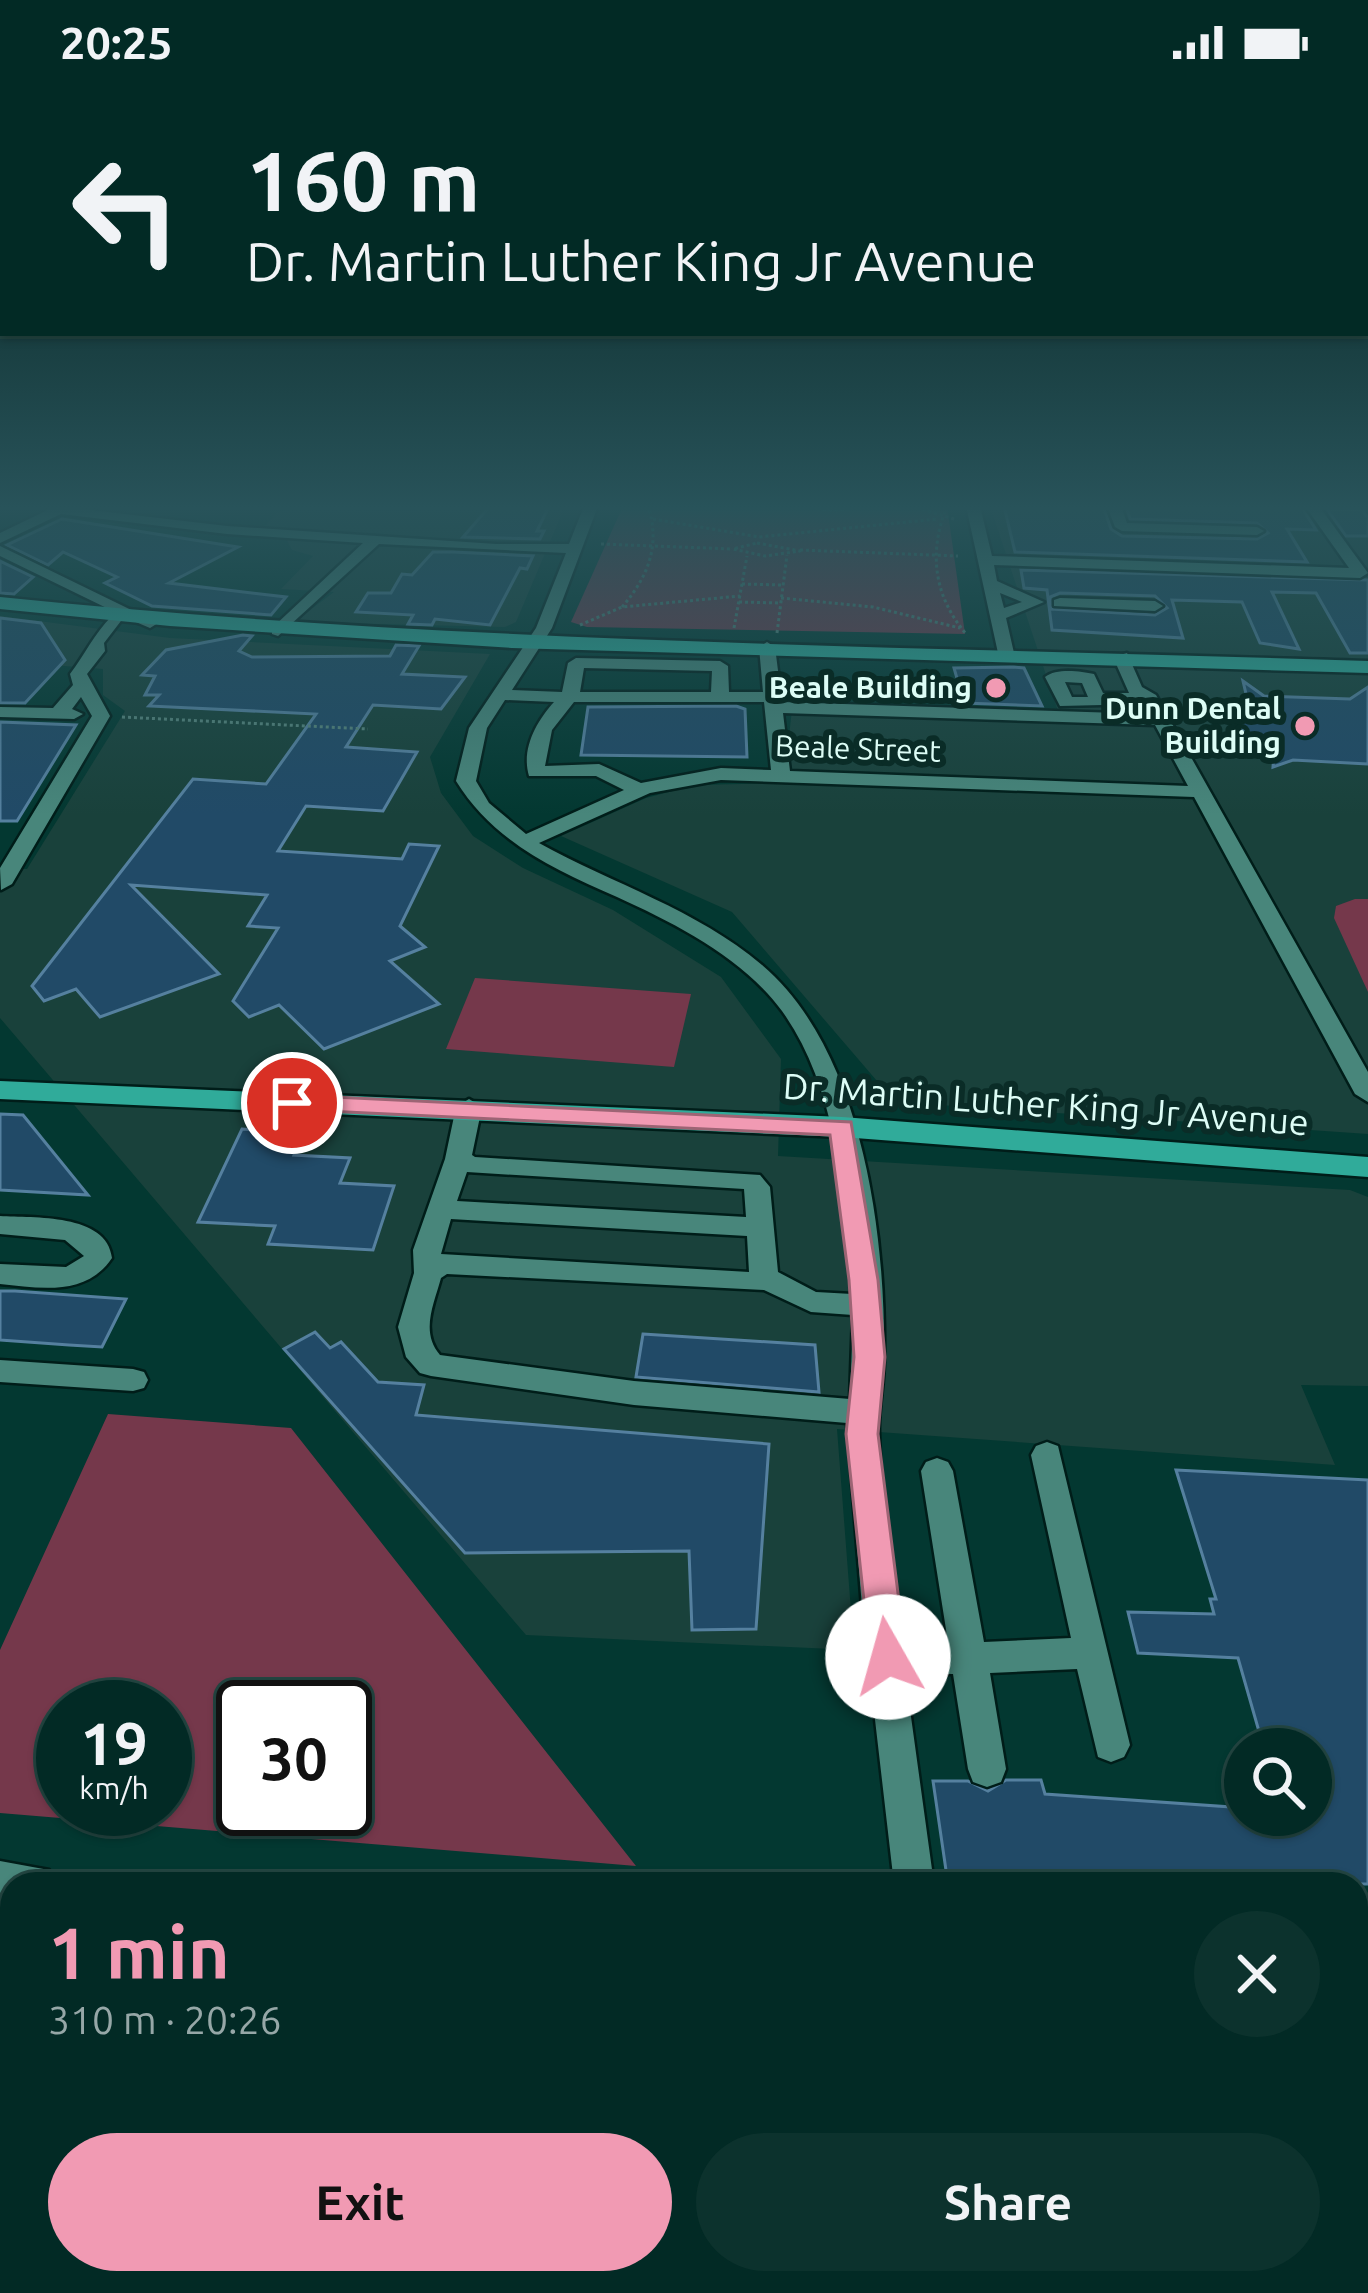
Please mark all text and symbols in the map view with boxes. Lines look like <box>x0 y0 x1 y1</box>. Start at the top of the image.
text: 20:25 <box>60 17 173 68</box>
icon: left <box>48 132 204 288</box>
text: 160 m <box>246 133 480 227</box>
text: Dr. Martin Luther King Jr Avenue <box>246 231 1036 291</box>
place label: Beale Building <box>769 670 972 704</box>
marker: Beale Building <box>983 675 1009 701</box>
place label: Dunn Dental Building <box>1105 691 1281 759</box>
marker: Dunn Dental Building <box>1292 713 1318 739</box>
street label: Beale Street <box>774 728 942 768</box>
pin <box>241 1052 343 1154</box>
street label: Dr. Martin Luther King Jr Avenue <box>782 1065 1310 1142</box>
icon: arrive <box>259 1070 325 1136</box>
position arrow <box>825 1594 951 1720</box>
speed limit sign: 30 <box>216 1680 372 1836</box>
text: 19 <box>80 1709 148 1776</box>
map controls <box>1224 1728 1332 1836</box>
button: search <box>1224 1728 1332 1836</box>
text: km/h <box>79 1771 149 1805</box>
button: close <box>1194 1911 1320 2037</box>
text: 1 min <box>48 1912 230 1993</box>
text: 310 m · 20:26 <box>48 1998 282 2041</box>
button: Exit <box>48 2133 672 2271</box>
button: Share <box>696 2133 1320 2271</box>

